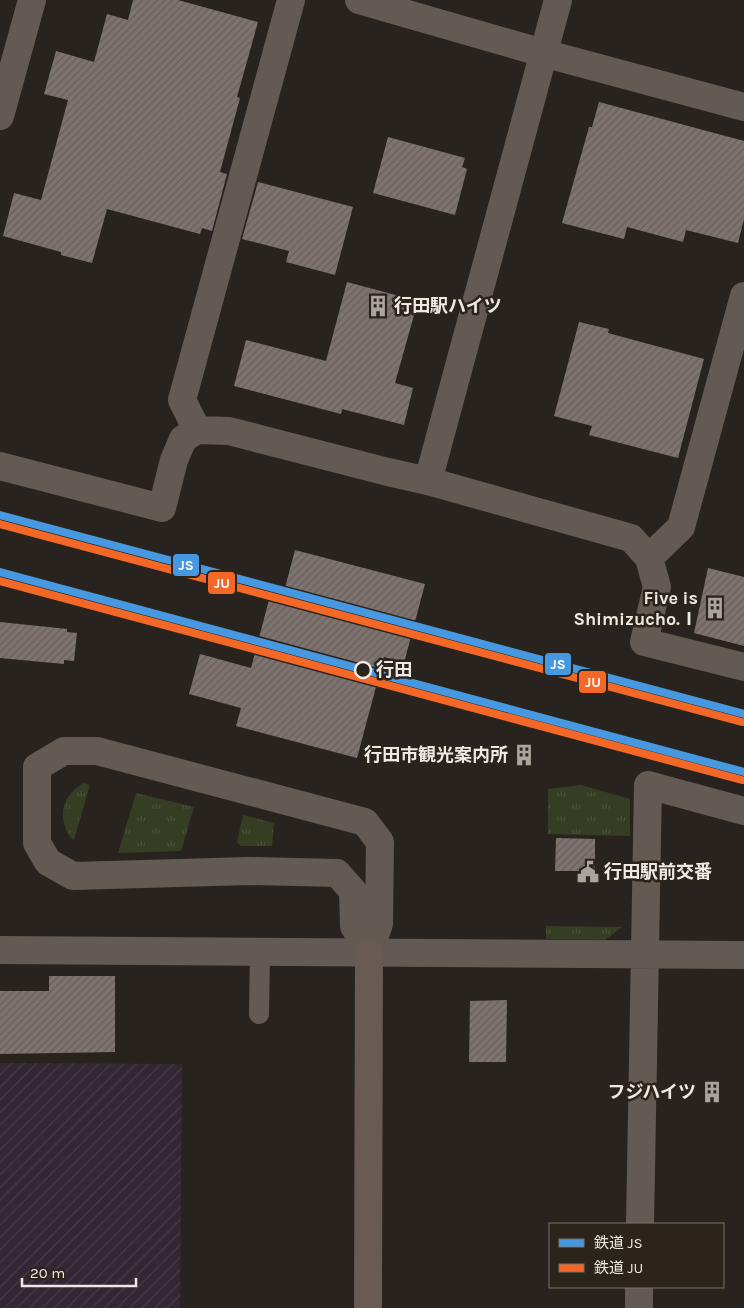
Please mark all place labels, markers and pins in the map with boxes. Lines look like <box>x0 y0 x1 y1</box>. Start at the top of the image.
building icon: 行田駅ハイツ <box>365 293 391 319</box>
place label: 行田駅ハイツ <box>394 295 502 317</box>
place label: Five is Shimizucho.Ⅰ <box>573 587 698 630</box>
building icon: Five is Shimizucho.Ⅰ <box>702 595 728 621</box>
place label: 行田 <box>376 659 412 681</box>
marker: 行田 <box>354 661 372 679</box>
building icon: 行田市観光案内所 <box>511 742 537 768</box>
place label: 行田市観光案内所 <box>364 744 508 766</box>
public building icon: 行田駅前交番 <box>575 859 601 885</box>
place label: 行田駅前交番 <box>604 861 712 883</box>
building icon: フジハイツ <box>699 1079 725 1105</box>
place label: フジハイツ <box>607 1081 696 1103</box>

